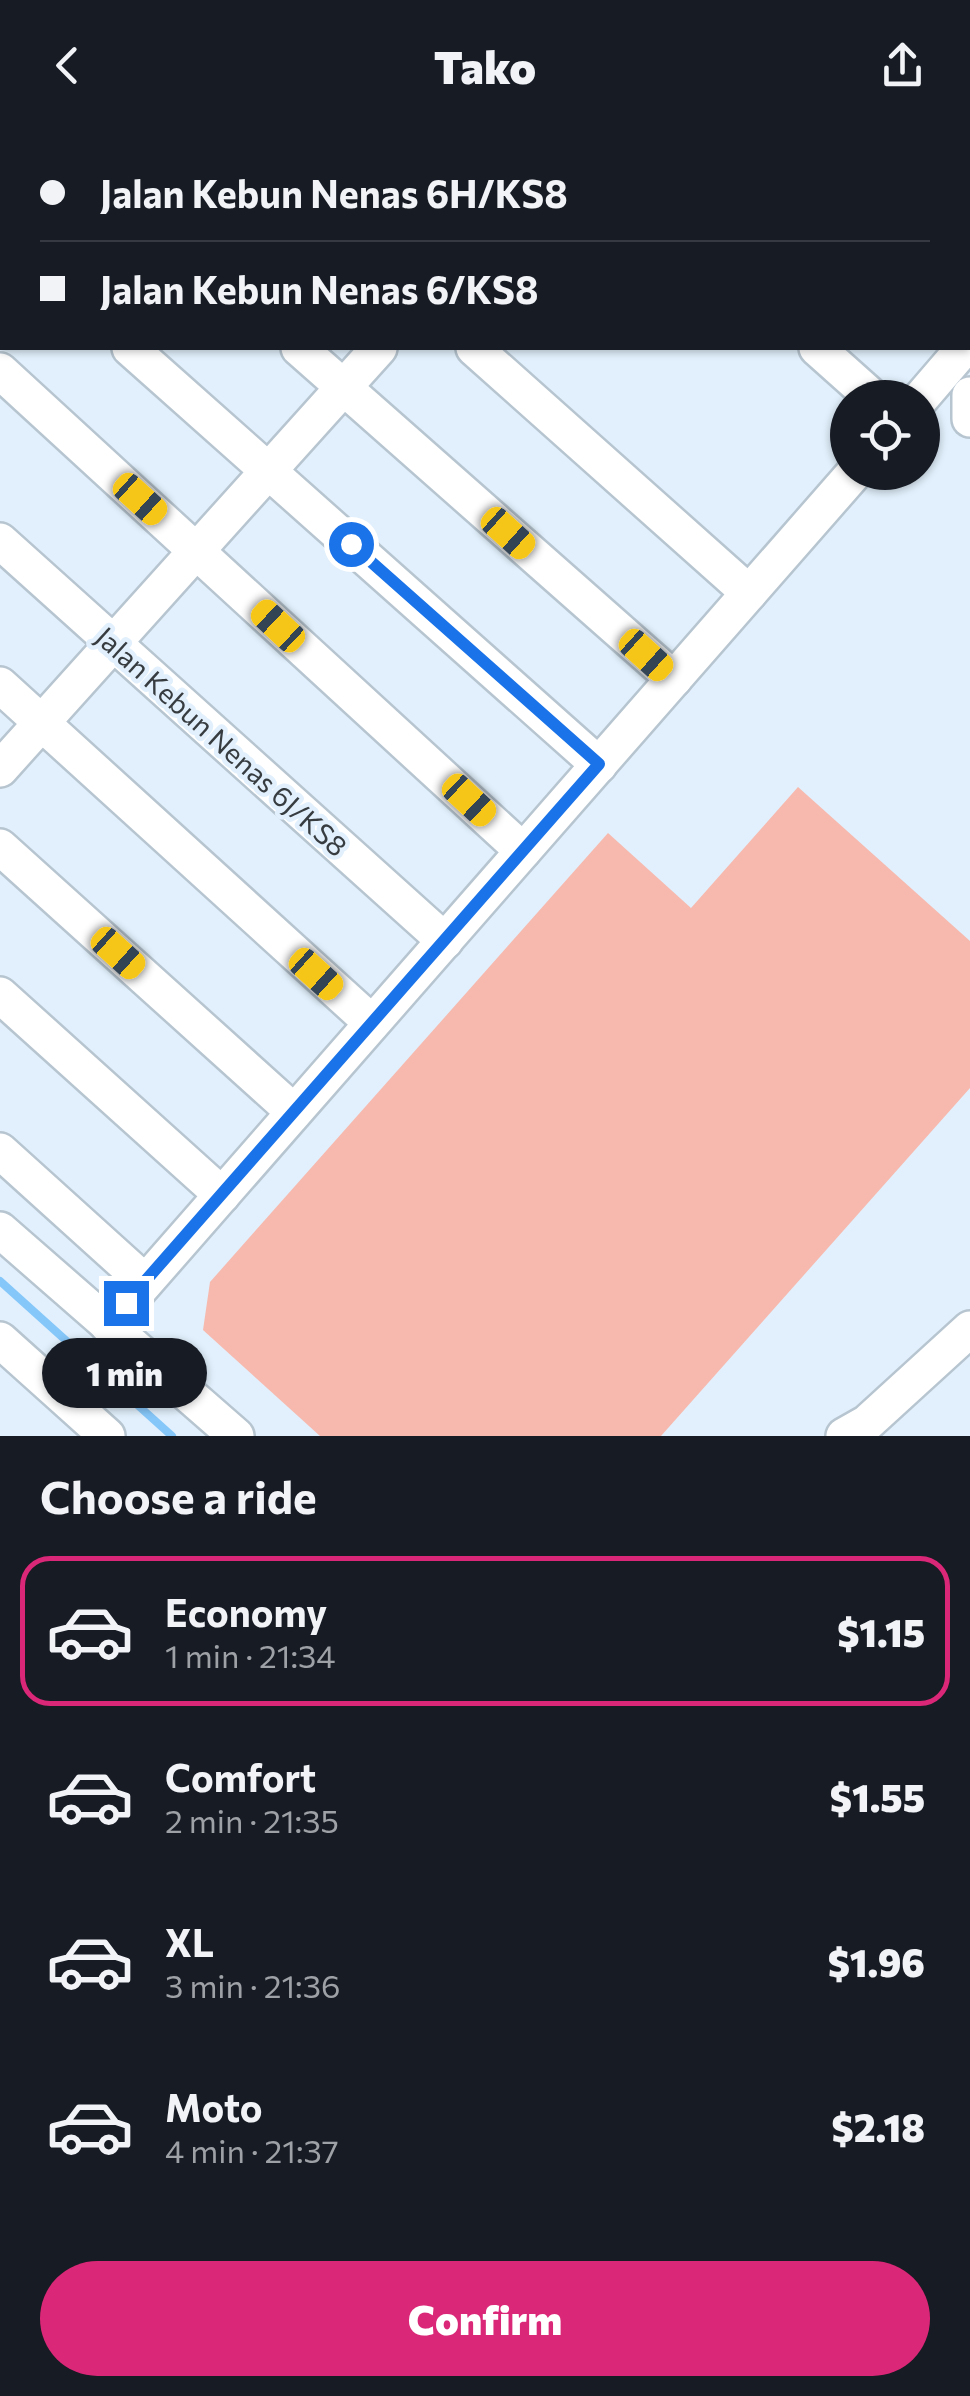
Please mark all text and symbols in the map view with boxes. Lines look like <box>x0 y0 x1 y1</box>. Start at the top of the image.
icon: back <box>40 38 95 93</box>
text: Tako <box>434 38 536 93</box>
icon: share <box>875 38 930 93</box>
text: Jalan Kebun Nenas 6H/KS8 <box>100 169 568 216</box>
text: Jalan Kebun Nenas 6/KS8 <box>100 265 538 312</box>
map controls <box>830 380 940 490</box>
button: locate <box>830 380 940 490</box>
car <box>108 468 172 530</box>
car <box>476 502 540 564</box>
route start <box>329 522 374 567</box>
car <box>246 595 310 657</box>
street label: Jalan Kebun Nenas 6J/KS8 <box>89 619 355 863</box>
car <box>614 624 678 686</box>
car <box>437 769 501 831</box>
car <box>86 922 150 984</box>
car <box>284 943 348 1005</box>
route end <box>104 1281 149 1326</box>
callout: 1 min <box>44 1338 208 1408</box>
text: 1 min <box>86 1353 163 1393</box>
text: Choose a ride <box>40 1468 317 1523</box>
icon: car <box>45 1586 135 1676</box>
text: Economy <box>165 1588 327 1635</box>
text: $1.15 <box>837 1608 925 1655</box>
text: 1 min · 21:34 <box>165 1635 336 1675</box>
icon: car <box>45 1751 135 1841</box>
text: Comfort <box>165 1753 316 1800</box>
text: $1.55 <box>830 1773 925 1820</box>
text: 2 min · 21:35 <box>165 1800 339 1840</box>
icon: car <box>45 1916 135 2006</box>
text: XL <box>165 1918 214 1965</box>
text: $1.96 <box>828 1938 925 1985</box>
text: 3 min · 21:36 <box>165 1965 340 2005</box>
icon: car <box>45 2081 135 2171</box>
text: Moto <box>165 2083 263 2130</box>
text: $2.18 <box>832 2103 925 2150</box>
text: 4 min · 21:37 <box>165 2130 339 2170</box>
button: Confirm <box>40 2261 930 2376</box>

